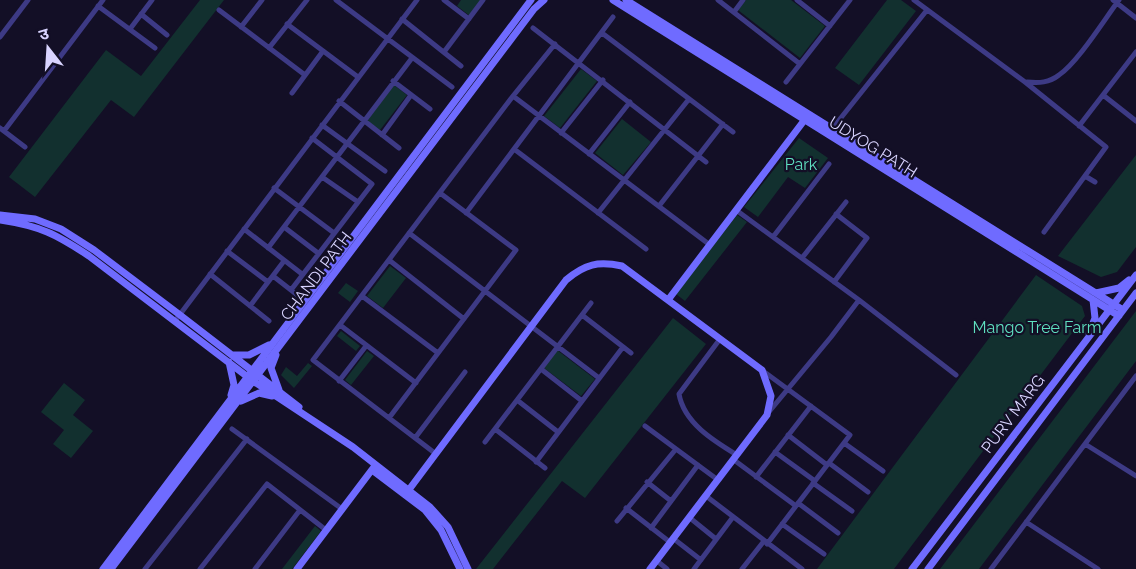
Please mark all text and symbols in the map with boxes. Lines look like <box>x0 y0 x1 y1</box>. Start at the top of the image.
north arrow <box>18 18 78 78</box>
text: उ <box>37 23 52 45</box>
street label: UDYOG PATH <box>825 112 921 182</box>
park label: Park <box>785 155 818 174</box>
street label: CHANDI PATH <box>277 228 355 324</box>
park label: Mango Tree Farm <box>973 318 1102 337</box>
street label: PURV MARG <box>977 371 1049 457</box>

